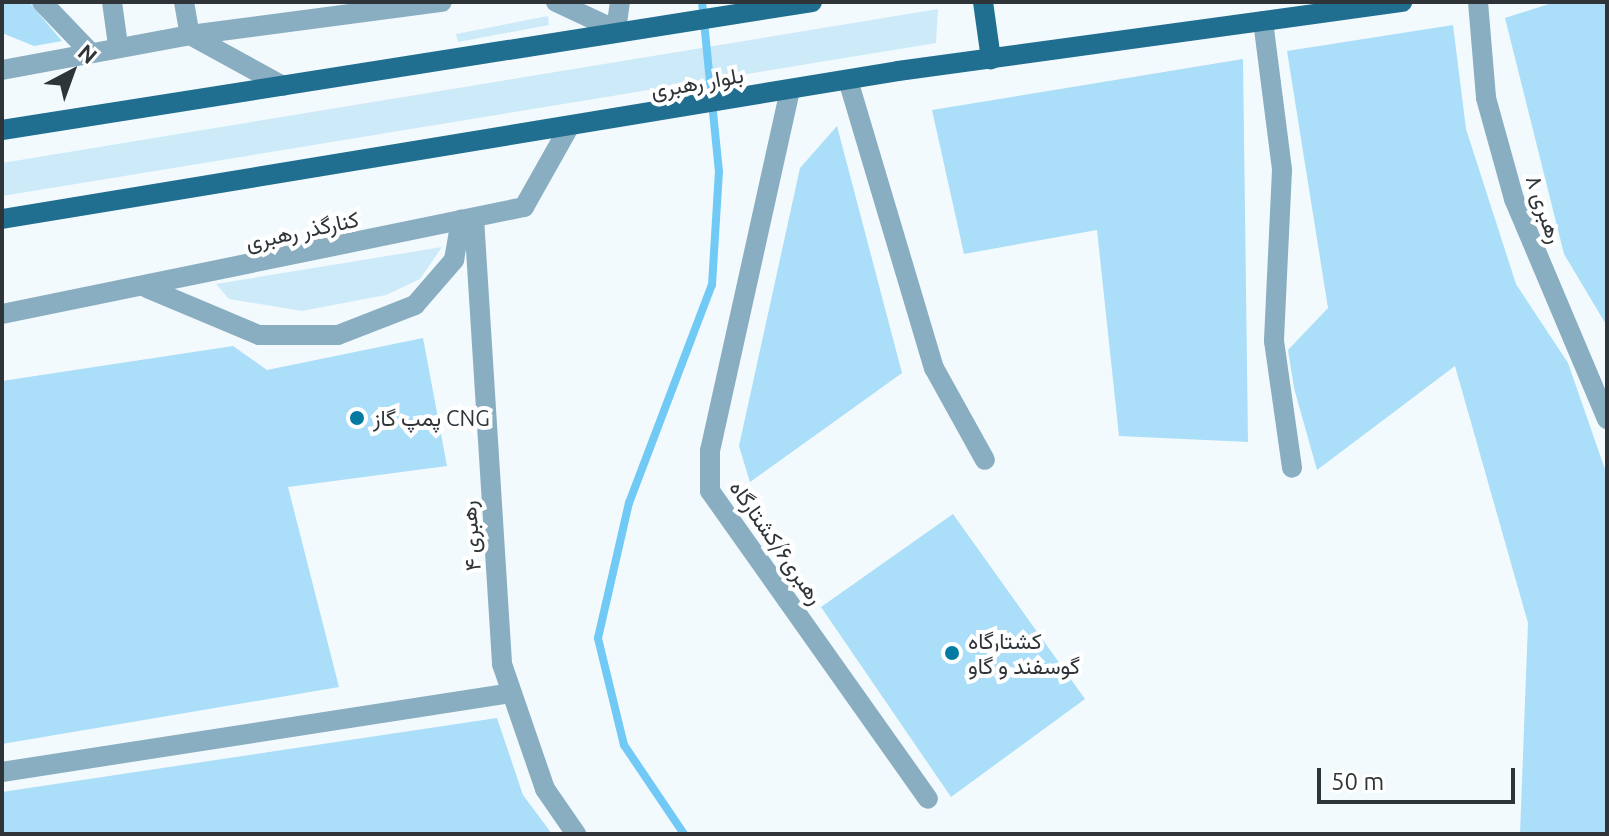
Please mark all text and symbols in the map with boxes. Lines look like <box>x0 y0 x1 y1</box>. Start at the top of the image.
north arrow <box>32 32 112 112</box>
text: N <box>74 39 102 68</box>
street label: بلوار رهبری <box>649 61 745 103</box>
street label: رهبری ۸ <box>1521 171 1569 247</box>
street label: کنارگذر رهبری <box>243 205 361 255</box>
place label: پمپ گاز CNG <box>373 405 490 431</box>
marker: پمپ گاز CNG <box>348 409 366 427</box>
street label: رهبری۶/کشتارگاه <box>725 475 829 609</box>
street label: رهبری ۴ <box>454 500 486 572</box>
place label: کشتارگاه گوسفند و گاو <box>968 627 1080 678</box>
marker: کشتارگاه گوسفند و گاو <box>943 644 961 662</box>
scale bar <box>1321 752 1519 802</box>
text: 50 m <box>1331 768 1384 795</box>

